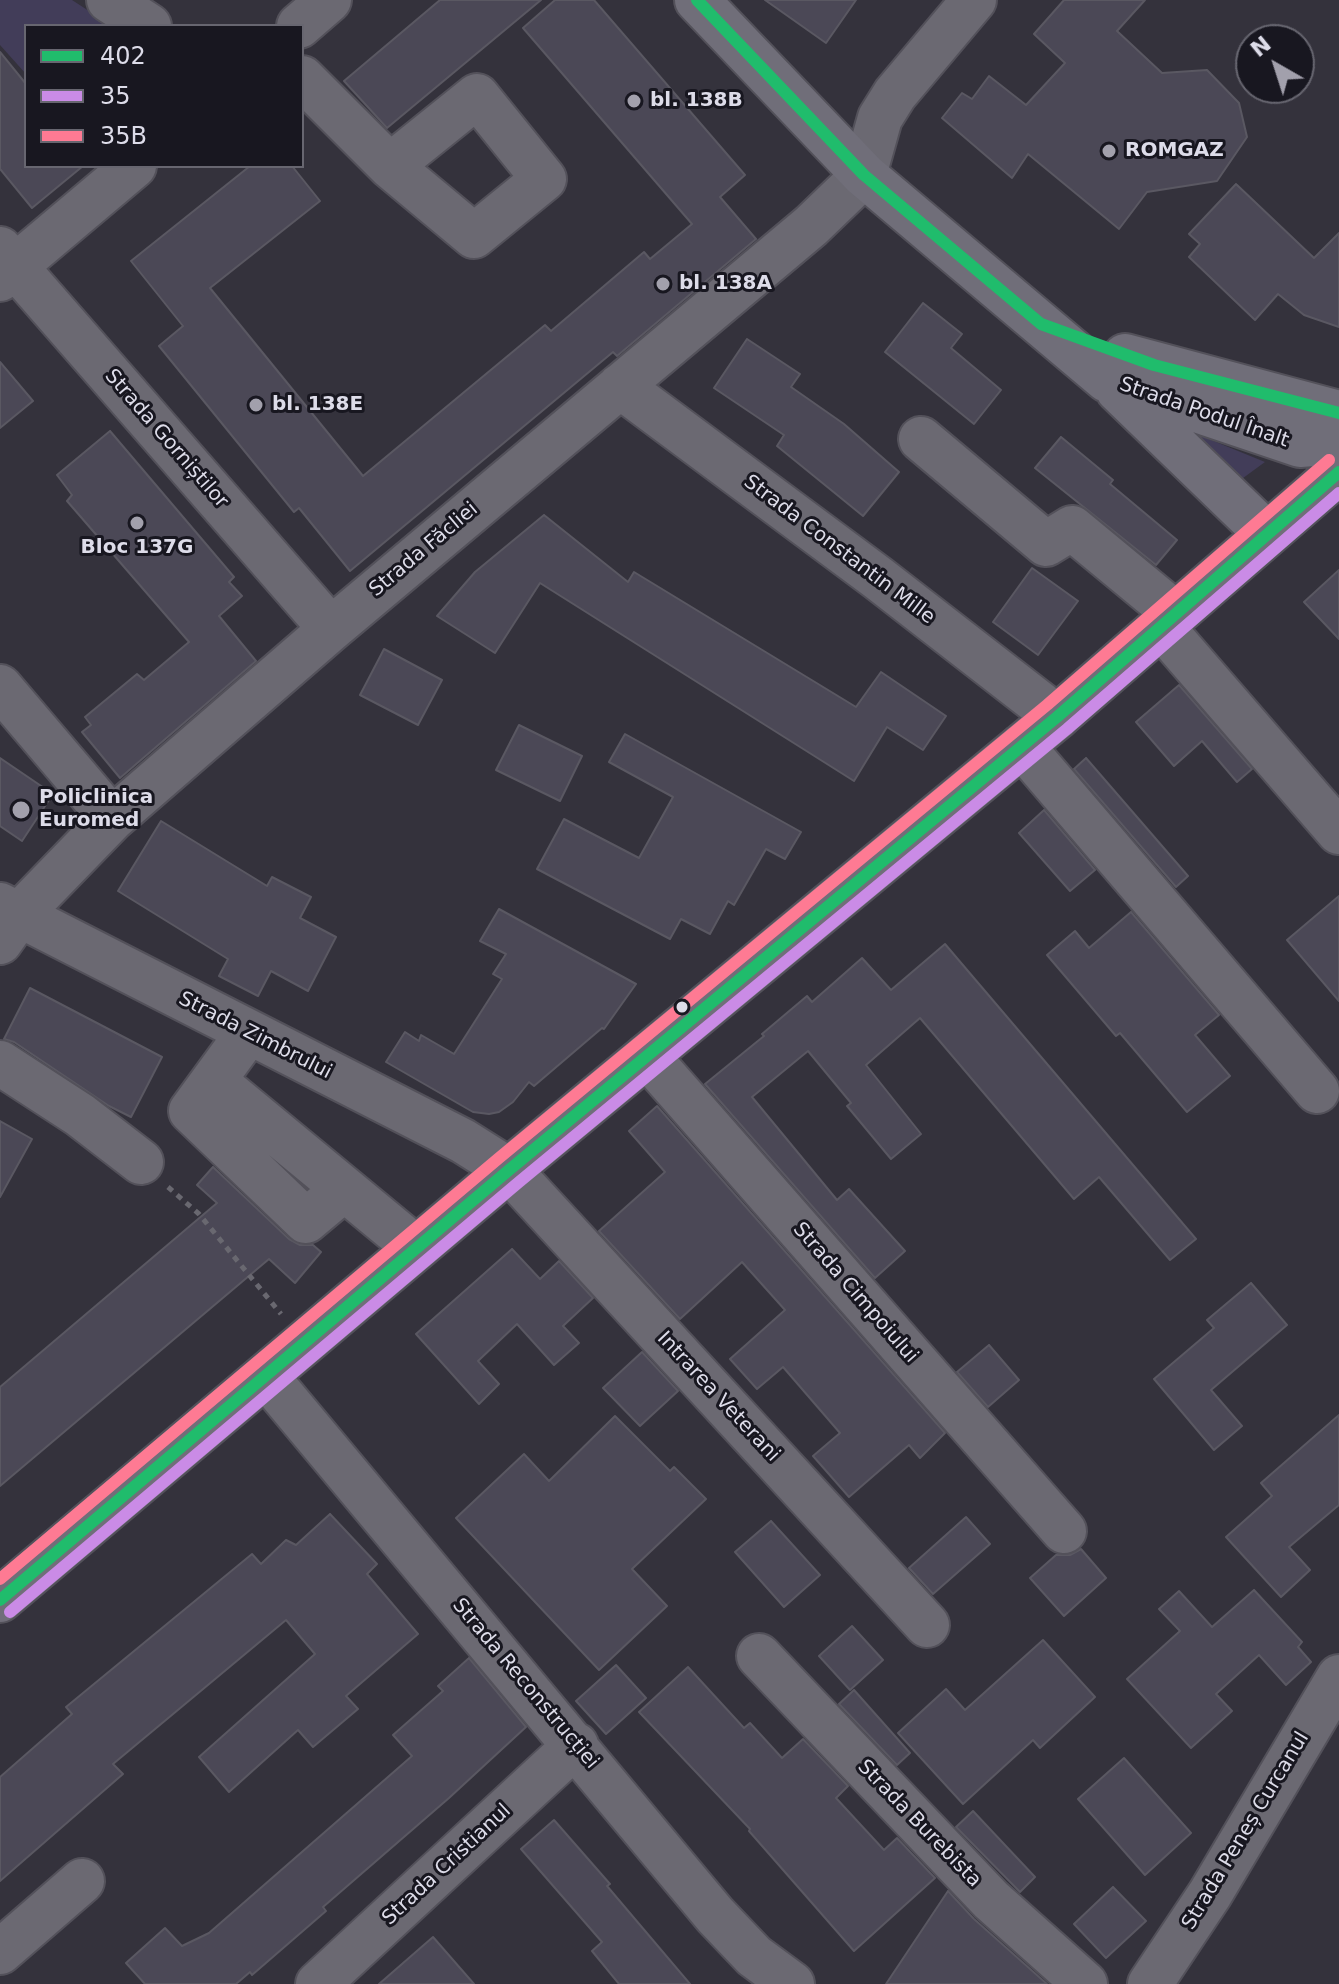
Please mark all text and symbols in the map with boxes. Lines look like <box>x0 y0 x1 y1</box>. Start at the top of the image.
legend <box>24 24 304 168</box>
north arrow <box>1235 24 1315 104</box>
text: N <box>1246 31 1276 62</box>
text: 402 <box>100 42 146 70</box>
text: 35 <box>100 82 131 110</box>
place label: bl. 138B <box>650 89 743 113</box>
marker: bl. 138B <box>625 92 643 110</box>
text: 35B <box>100 122 147 150</box>
place label: ROMGAZ <box>1125 139 1224 163</box>
marker: ROMGAZ <box>1100 142 1118 160</box>
place label: bl. 138A <box>679 272 772 296</box>
marker: bl. 138A <box>654 275 672 293</box>
street label: Strada Gorniștilor <box>99 365 233 513</box>
street label: Strada Podul Înalt <box>1116 373 1292 453</box>
place label: bl. 138E <box>272 393 363 417</box>
marker: bl. 138E <box>247 396 265 414</box>
street label: Strada Constantin Mille <box>739 470 939 630</box>
street label: Strada Făcliei <box>365 498 483 602</box>
marker: Bloc 137G <box>128 514 146 532</box>
place label: Bloc 137G <box>81 536 193 560</box>
place label: Policlinica Euromed <box>39 786 153 833</box>
marker: Policlinica Euromed <box>10 799 32 821</box>
street label: Strada Zimbrului <box>175 987 335 1085</box>
unlabelled marker <box>674 999 690 1015</box>
street label: Strada Cimpoiului <box>787 1218 923 1368</box>
street label: Intrarea Veterani <box>652 1327 784 1467</box>
street label: Strada Reconstrucției <box>447 1594 603 1774</box>
street label: Strada Peneș Curcanul <box>1177 1728 1315 1934</box>
street label: Strada Burebista <box>852 1755 986 1893</box>
street label: Strada Cristianul <box>378 1799 516 1931</box>

